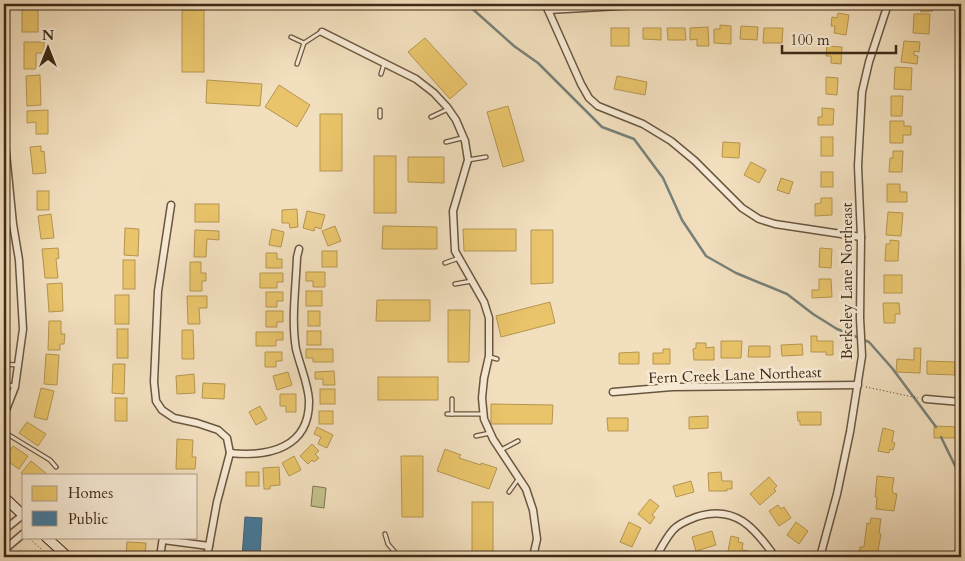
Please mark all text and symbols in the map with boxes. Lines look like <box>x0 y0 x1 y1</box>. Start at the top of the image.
north arrow <box>22 22 72 72</box>
scale bar <box>782 22 896 54</box>
text: N <box>42 26 54 45</box>
text: 100 m <box>790 30 830 50</box>
street label: Berkeley Lane Northeast <box>837 202 857 360</box>
street label: Fern Creek Lane Northeast <box>648 362 822 388</box>
legend <box>22 474 198 538</box>
text: Homes <box>68 483 113 503</box>
text: Public <box>68 509 108 529</box>

